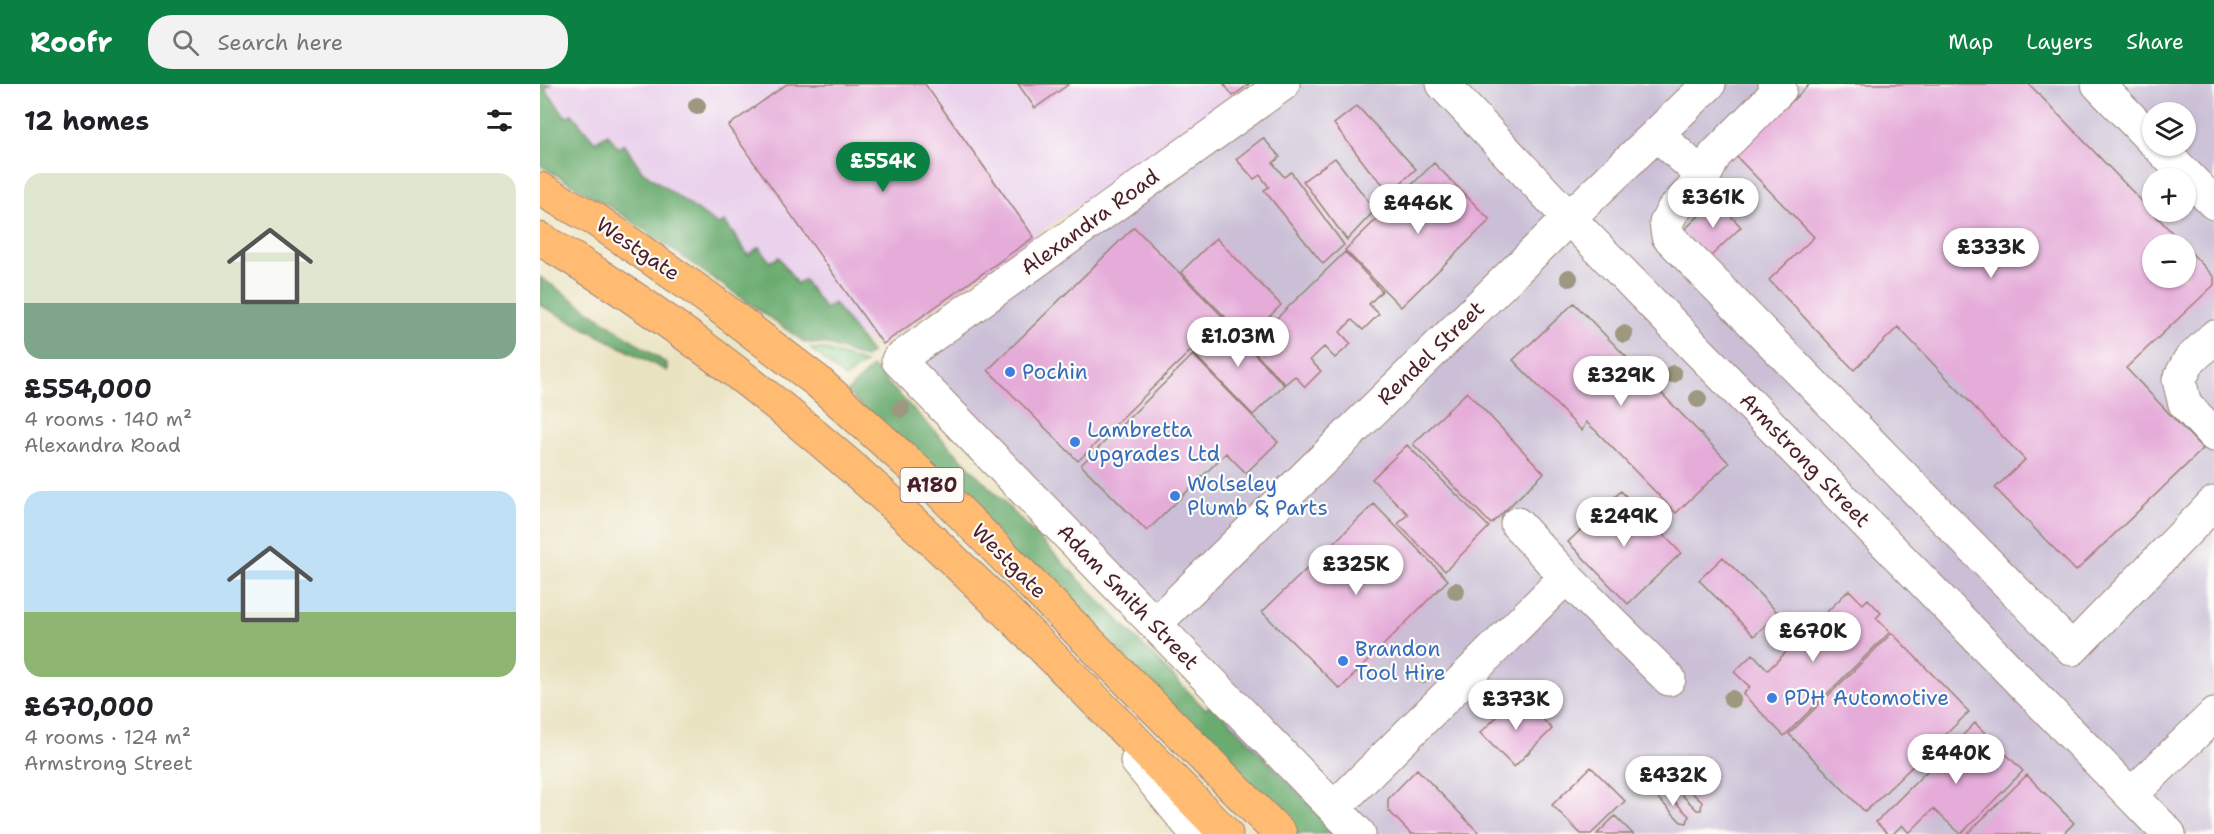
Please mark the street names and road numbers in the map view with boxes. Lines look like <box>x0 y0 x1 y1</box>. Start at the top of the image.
street label: Alexandra Road <box>1015 162 1165 282</box>
street label: Westgate <box>591 211 685 287</box>
street label: Rendel Street <box>1371 295 1491 411</box>
street label: Armstrong Street <box>1733 387 1877 533</box>
road number: A180 <box>900 468 964 502</box>
street label: Westgate <box>965 517 1053 605</box>
street label: Adam Smith Street <box>1051 518 1205 676</box>

